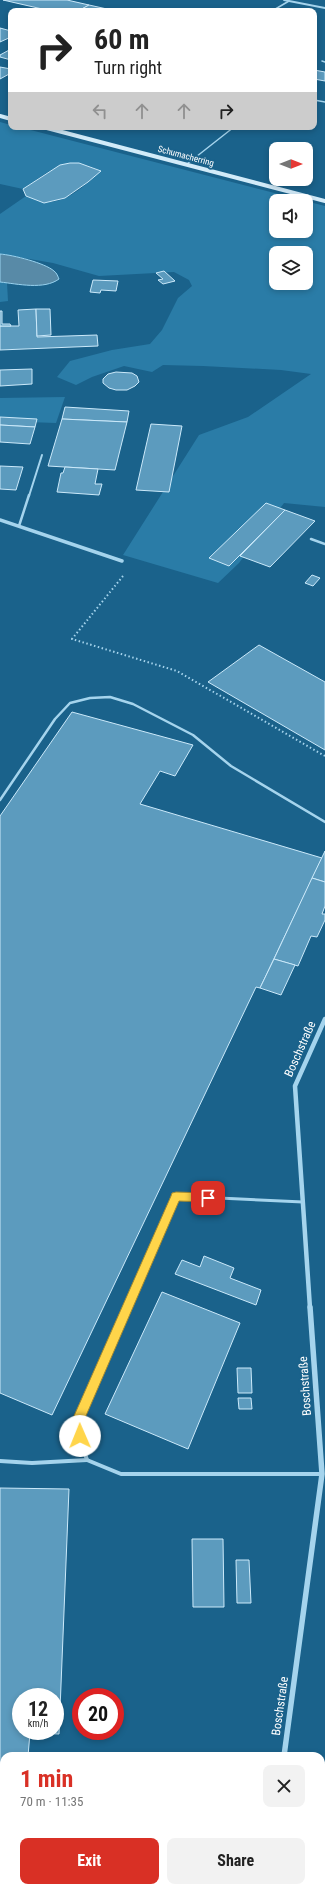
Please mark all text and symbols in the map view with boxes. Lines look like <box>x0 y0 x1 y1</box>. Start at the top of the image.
text: 60 m <box>94 23 150 56</box>
icon: right <box>28 24 80 76</box>
text: Turn right <box>94 57 162 78</box>
icon: left <box>89 100 111 122</box>
icon: ahead <box>131 100 153 122</box>
icon: ahead <box>173 100 195 122</box>
icon: right <box>215 100 237 122</box>
north arrow <box>269 142 313 186</box>
map controls <box>269 142 313 290</box>
street label: Schumacherring <box>157 144 215 168</box>
button: sound <box>269 194 313 238</box>
button: layers <box>269 246 313 290</box>
street label: Boschstraße <box>282 1019 319 1079</box>
pin <box>191 1181 225 1215</box>
icon: arrive <box>197 1187 219 1209</box>
street label: Boschstraße <box>296 1355 314 1416</box>
position arrow <box>59 1415 101 1457</box>
street label: Boschstraße <box>269 1675 291 1736</box>
speed limit sign: 20 <box>72 1688 124 1740</box>
text: 12 <box>28 1697 48 1721</box>
text: km/h <box>28 1718 48 1729</box>
text: 1 min <box>20 1765 73 1793</box>
button: close <box>263 1765 305 1807</box>
text: 70 m · 11:35 <box>20 1794 83 1809</box>
button: Exit <box>20 1838 159 1884</box>
button: Share <box>167 1838 305 1884</box>

